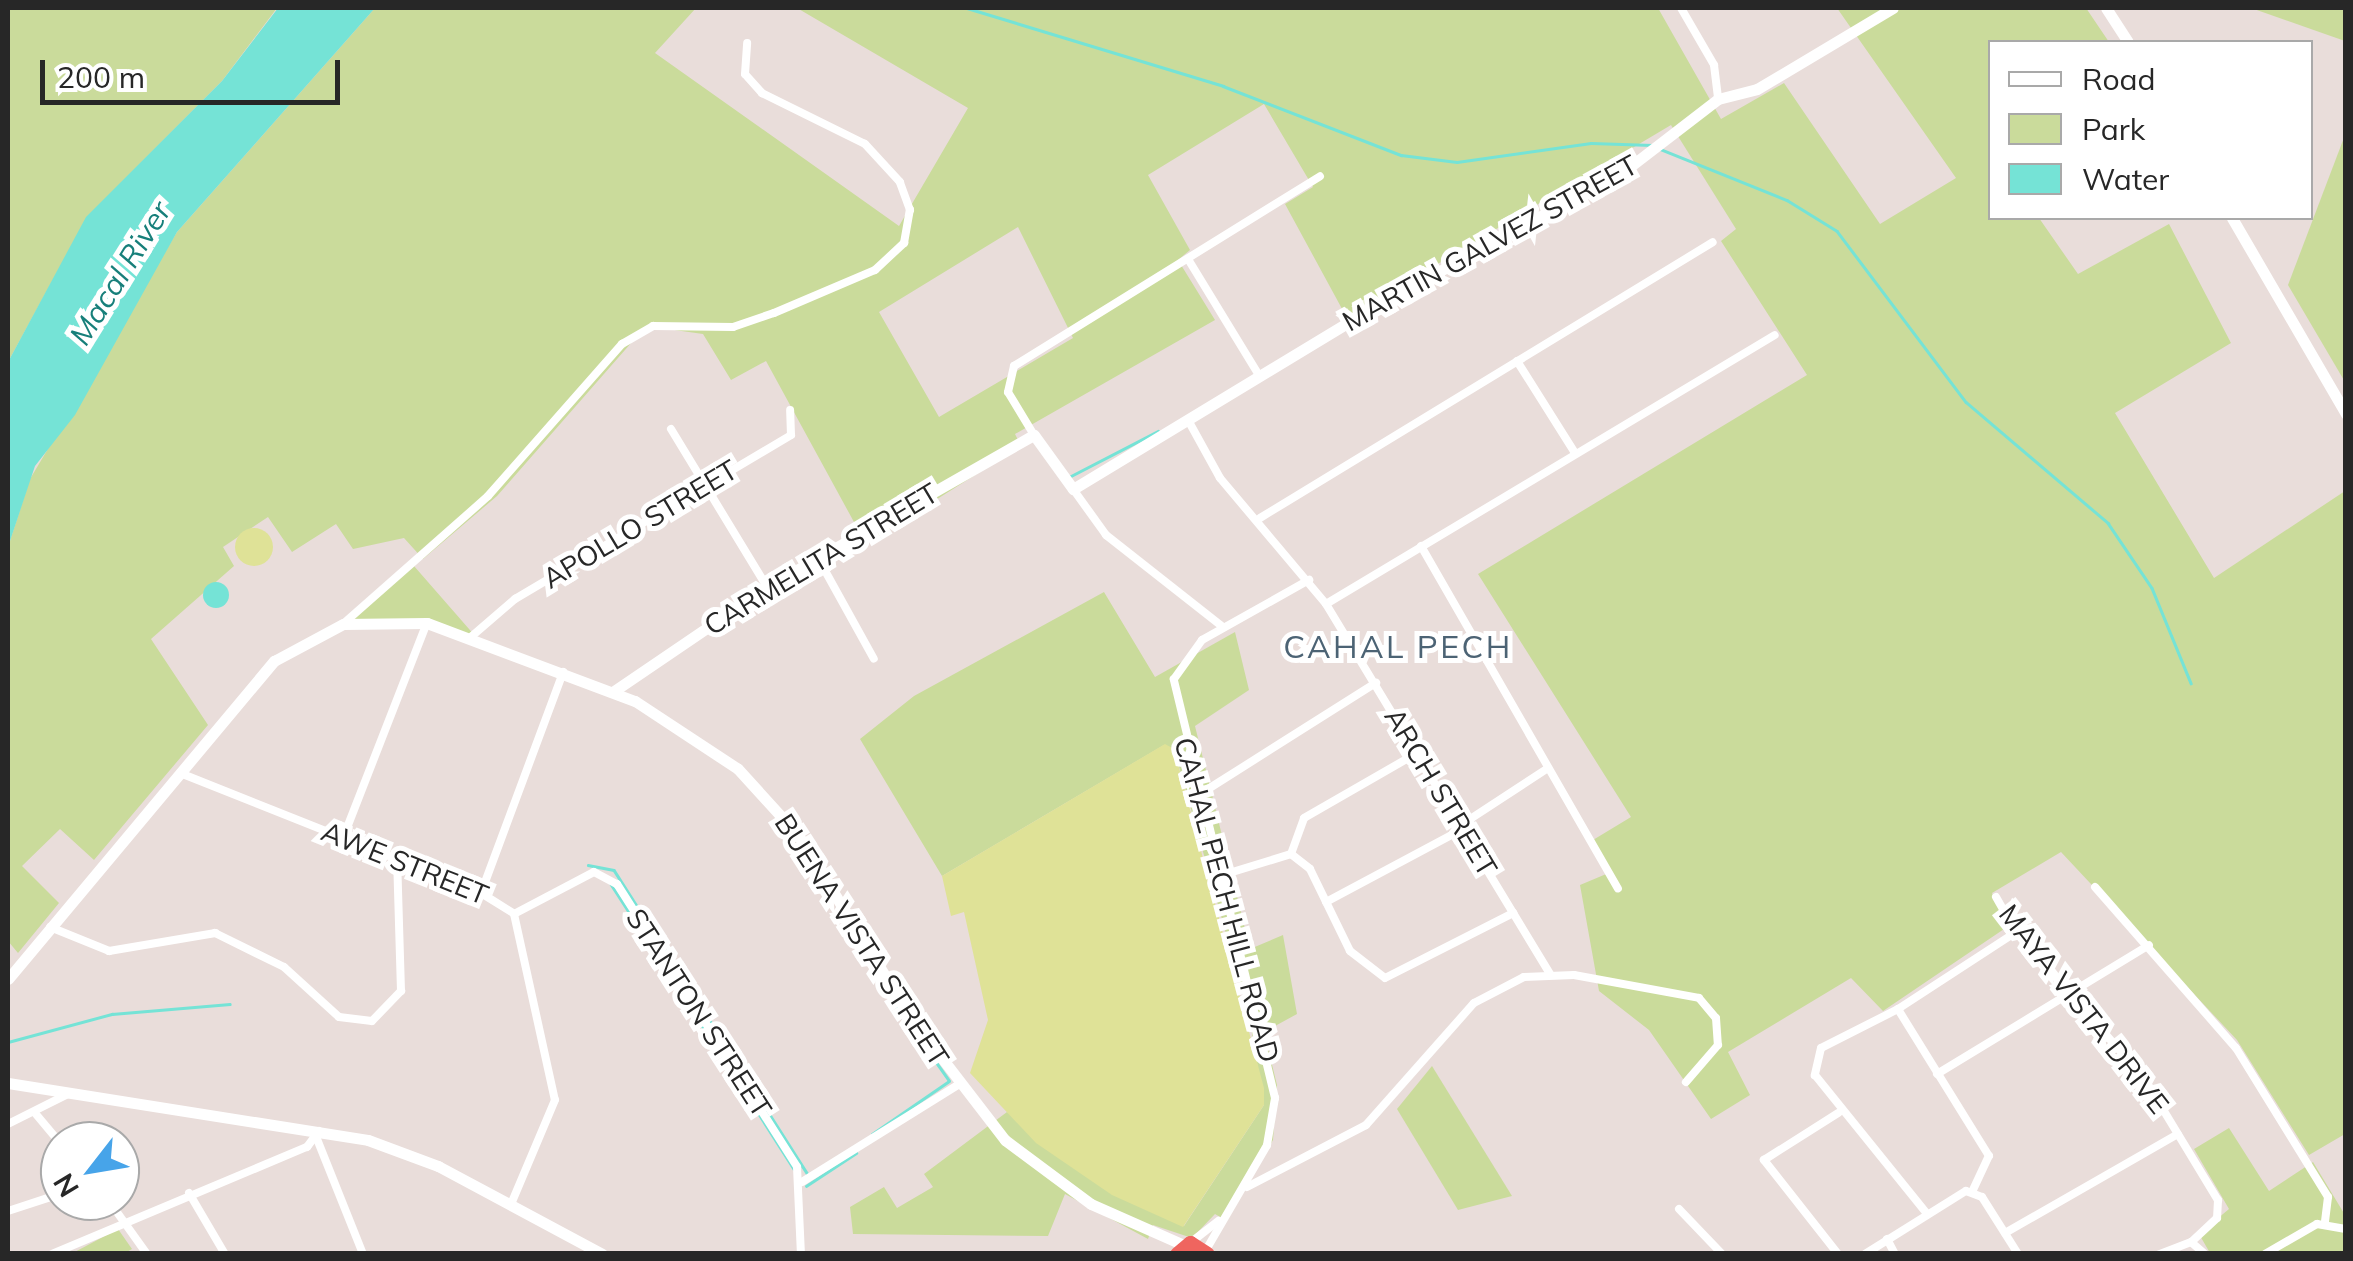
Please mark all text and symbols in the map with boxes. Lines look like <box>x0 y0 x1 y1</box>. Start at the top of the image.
scale bar <box>45 40 345 102</box>
legend <box>1988 40 2313 220</box>
text: 200 m <box>57 58 145 96</box>
text: Road <box>2082 60 2156 98</box>
text: Park <box>2082 110 2145 148</box>
street label: MARTIN GALVEZ STREET <box>1337 148 1643 338</box>
text: Water <box>2082 160 2169 198</box>
water label: Macal River <box>62 195 178 351</box>
street label: APOLLO STREET <box>536 453 744 595</box>
street label: CARMELITA STREET <box>698 476 944 642</box>
district label: CAHAL PECH <box>1283 627 1513 665</box>
street label: ARCH STREET <box>1378 702 1504 882</box>
street label: CAHAL PECH HILL ROAD <box>1167 734 1287 1066</box>
street label: BUENA VISTA STREET <box>768 808 956 1072</box>
street label: AWE STREET <box>317 814 493 912</box>
street label: MAYA VISTA DRIVE <box>1992 898 2176 1120</box>
street label: STANTON STREET <box>619 903 779 1123</box>
north arrow <box>40 1121 140 1221</box>
text: N <box>45 1168 86 1204</box>

